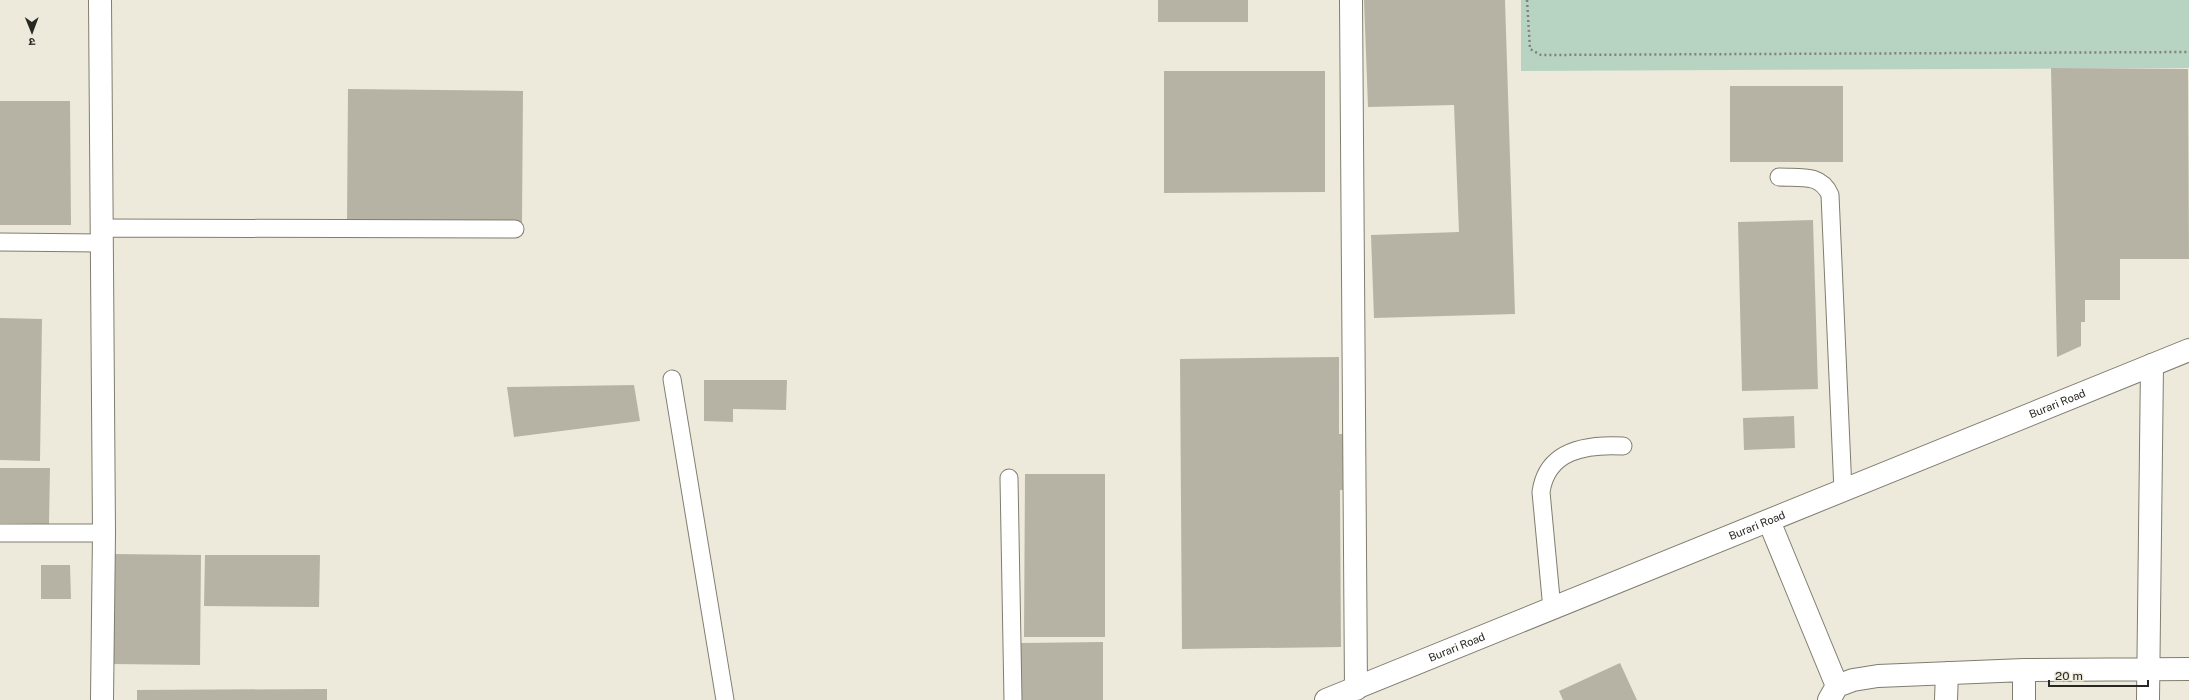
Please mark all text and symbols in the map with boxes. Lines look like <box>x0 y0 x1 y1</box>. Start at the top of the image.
north arrow <box>12 12 52 52</box>
text: उ <box>28 36 35 48</box>
street label: Burari Road <box>2027 387 2087 420</box>
street label: Burari Road <box>1727 508 1787 542</box>
street label: Burari Road <box>1427 630 1487 664</box>
scale bar <box>2049 662 2148 688</box>
text: 20 m <box>2055 669 2083 683</box>

